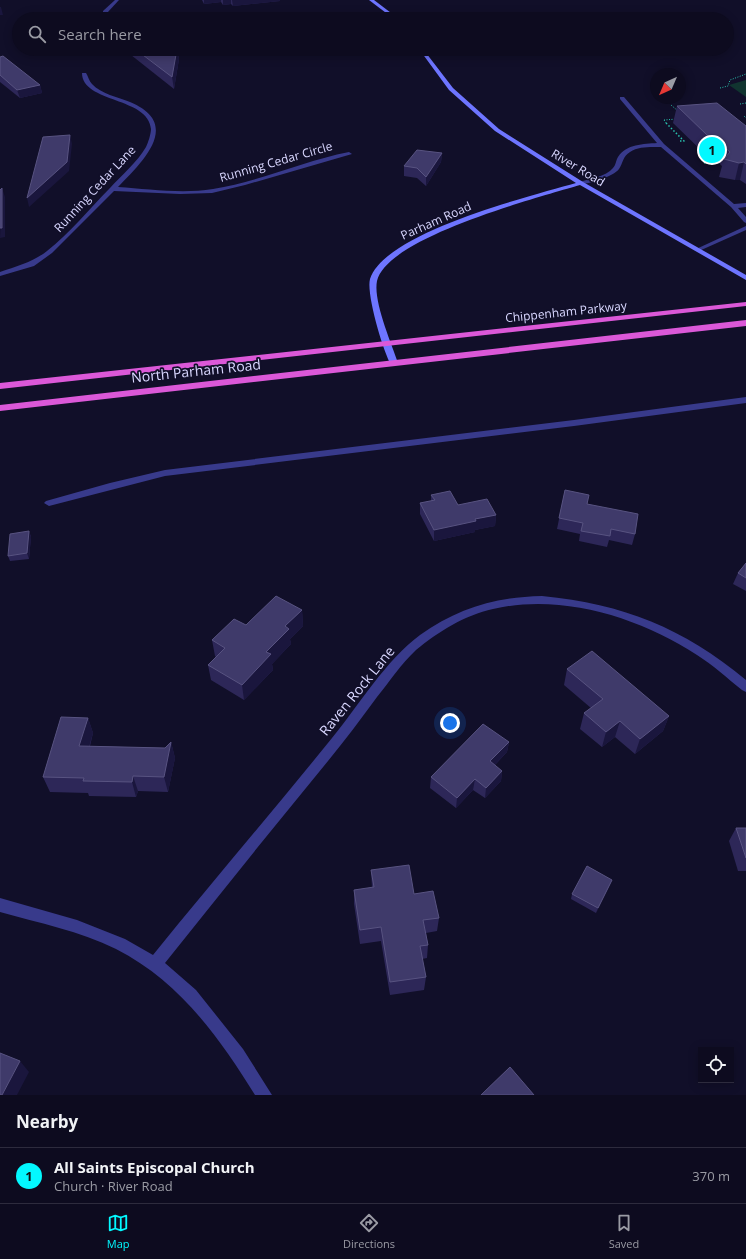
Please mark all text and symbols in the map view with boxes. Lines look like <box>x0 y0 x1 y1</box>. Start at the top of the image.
search box <box>12 12 734 56</box>
icon: search <box>26 23 48 45</box>
text: Search here <box>58 24 142 44</box>
north arrow <box>650 68 686 104</box>
pin: 1 <box>699 135 725 165</box>
street label: Running Cedar Circle <box>217 137 335 186</box>
street label: Running Cedar Lane <box>50 141 140 236</box>
street label: River Road <box>548 145 608 190</box>
street label: Parham Road <box>398 197 474 244</box>
street label: Chippenham Parkway <box>504 297 629 326</box>
street label: North Parham Road <box>130 354 262 387</box>
street label: Raven Rock Lane <box>315 642 399 739</box>
your location <box>440 713 460 733</box>
map controls <box>698 1047 734 1083</box>
button: locate <box>698 1047 734 1083</box>
text: Nearby <box>16 1110 78 1133</box>
text: All Saints Episcopal Church <box>54 1157 255 1177</box>
text: 1 <box>25 1167 33 1185</box>
text: 370 m <box>692 1167 730 1185</box>
text: Church · River Road <box>54 1177 173 1195</box>
tab: Map <box>107 1212 130 1251</box>
tab: Directions <box>343 1212 395 1251</box>
tab: Saved <box>609 1212 639 1251</box>

